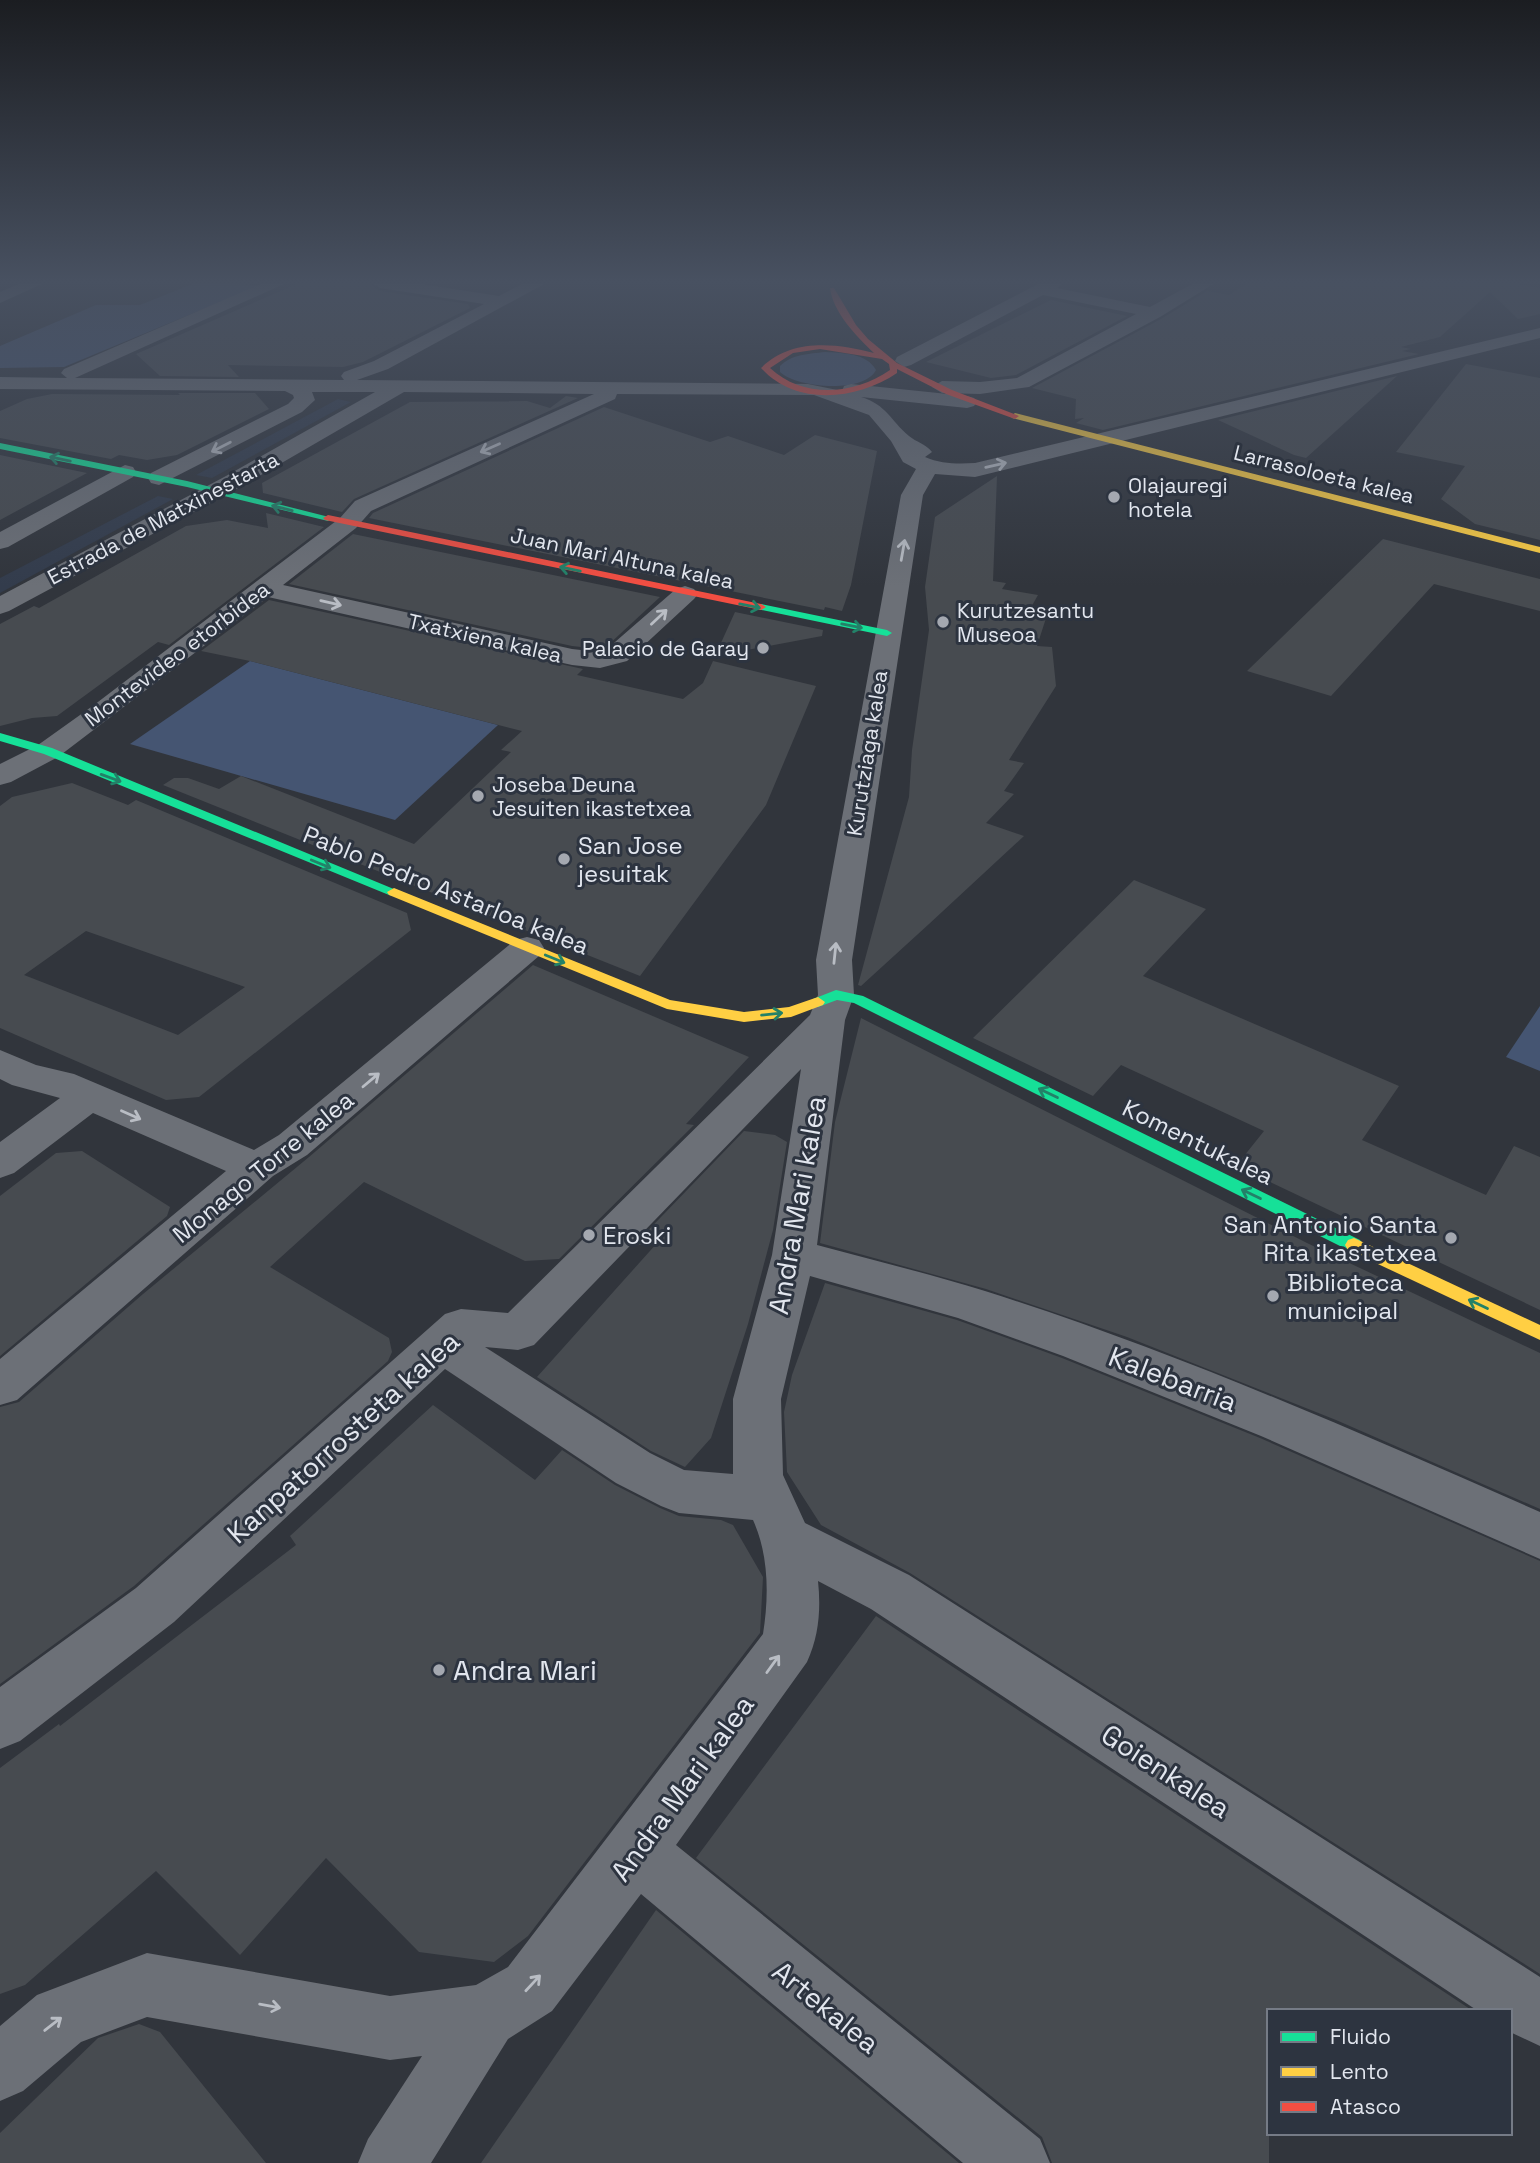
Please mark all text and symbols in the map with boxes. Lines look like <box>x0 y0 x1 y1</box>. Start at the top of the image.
street label: Larrasoloeta kalea <box>1231 439 1417 509</box>
one-way arrow <box>211 440 231 454</box>
one-way arrow <box>480 442 501 455</box>
street label: Estrada de Matxinestarta <box>43 445 283 591</box>
one-way arrow <box>49 451 72 465</box>
one-way arrow <box>984 458 1007 471</box>
place label: Olajauregi hotela <box>1128 472 1228 523</box>
marker: Olajauregi hotela <box>1106 489 1122 505</box>
one-way arrow <box>271 501 294 514</box>
street label: Juan Mari Altuna kalea <box>508 521 736 595</box>
one-way arrow <box>897 539 910 561</box>
one-way arrow <box>559 562 582 576</box>
street label: Montevideo etorbidea <box>79 576 275 732</box>
one-way arrow <box>319 597 342 610</box>
place label: Kurutzesantu Museoa <box>957 597 1094 648</box>
one-way arrow <box>738 600 761 614</box>
street label: Txatxiena kalea <box>405 607 565 669</box>
one-way arrow <box>650 609 668 625</box>
marker: Kurutzesantu Museoa <box>935 614 951 630</box>
one-way arrow <box>840 620 863 633</box>
place label: Palacio de Garay <box>582 635 749 662</box>
marker: Palacio de Garay <box>755 640 771 656</box>
street label: Kurutziaga kalea <box>841 668 893 838</box>
place label: Joseba Deuna Jesuiten ikastetxea <box>492 771 692 822</box>
one-way arrow <box>99 773 121 785</box>
marker: Joseba Deuna Jesuiten ikastetxea <box>470 788 486 804</box>
street label: Pablo Pedro Astarloa kalea <box>299 818 594 962</box>
place label: San Jose jesuitak <box>577 830 683 889</box>
marker: San Jose jesuitak <box>556 851 572 867</box>
one-way arrow <box>310 858 332 871</box>
one-way arrow <box>829 943 842 965</box>
one-way arrow <box>543 954 565 967</box>
one-way arrow <box>760 1007 783 1020</box>
one-way arrow <box>362 1072 380 1088</box>
street label: Monago Torre kalea <box>166 1084 360 1250</box>
one-way arrow <box>1038 1085 1059 1099</box>
street label: Komentukalea <box>1117 1092 1279 1192</box>
street label: Andra Mari kalea <box>760 1093 834 1317</box>
one-way arrow <box>120 1109 141 1122</box>
one-way arrow <box>1241 1187 1262 1201</box>
place label: San Antonio Santa Rita ikastetxea <box>1224 1209 1437 1268</box>
place label: Eroski <box>603 1220 671 1251</box>
marker: Eroski <box>581 1227 597 1243</box>
marker: San Antonio Santa Rita ikastetxea <box>1443 1230 1459 1246</box>
place label: Biblioteca municipal <box>1287 1267 1403 1326</box>
marker: Biblioteca municipal <box>1265 1288 1281 1304</box>
one-way arrow <box>1468 1296 1489 1310</box>
street label: Kanpatorrosteta kalea <box>219 1323 467 1551</box>
street label: Kalebarria <box>1104 1338 1242 1420</box>
place label: Andra Mari <box>453 1652 597 1688</box>
one-way arrow <box>765 1655 780 1674</box>
marker: Andra Mari <box>431 1662 447 1678</box>
street label: Andra Mari kalea <box>602 1688 762 1888</box>
street label: Goienkalea <box>1095 1716 1237 1826</box>
street label: Artekalea <box>765 1953 887 2061</box>
one-way arrow <box>525 1974 541 1992</box>
one-way arrow <box>258 2000 281 2014</box>
legend <box>1267 2009 1512 2135</box>
one-way arrow <box>43 2017 61 2032</box>
text: Fluido <box>1330 2023 1391 2050</box>
text: Lento <box>1330 2058 1389 2085</box>
text: Atasco <box>1330 2093 1401 2120</box>

